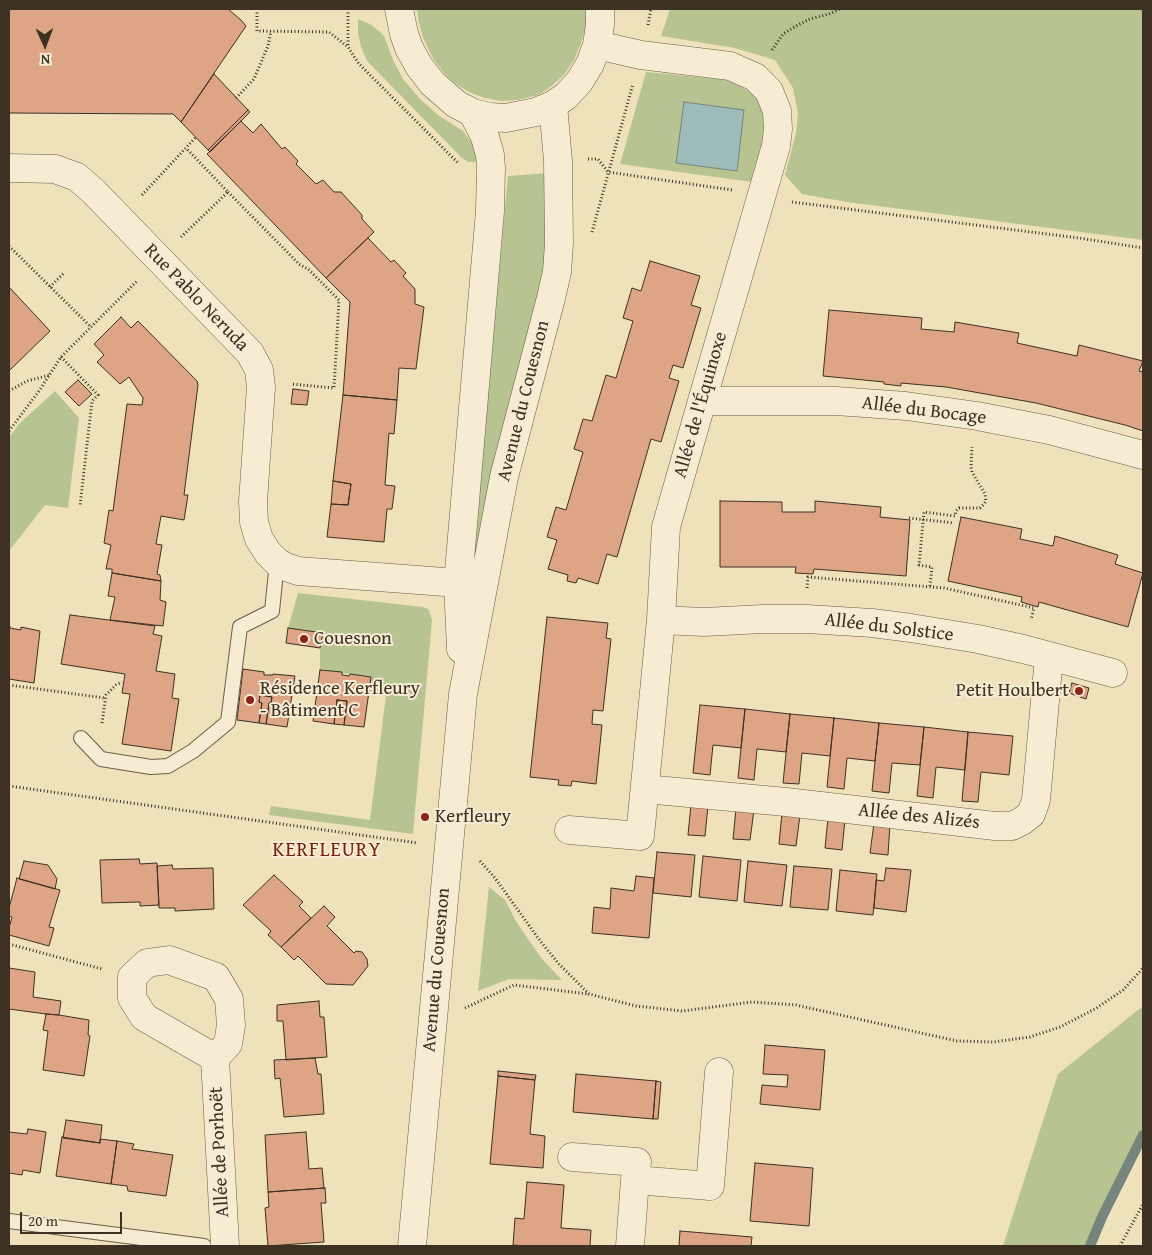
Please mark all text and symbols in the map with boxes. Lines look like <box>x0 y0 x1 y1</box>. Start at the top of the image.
north arrow <box>20 20 70 70</box>
text: N <box>41 50 51 70</box>
street label: Rue Pablo Neruda <box>139 239 253 357</box>
street label: Avenue du Couesnon <box>493 318 555 484</box>
street label: Allée de l'Équinoxe <box>669 329 733 481</box>
street label: Allée du Bocage <box>861 392 987 430</box>
street label: Allée du Solstice <box>823 609 955 647</box>
place label: Couesnon <box>314 628 392 650</box>
marker: Couesnon <box>298 633 310 645</box>
place label: Résidence Kerfleury - Bâtiment C <box>260 678 420 722</box>
place label: Petit Houlbert <box>956 680 1069 702</box>
marker: Petit Houlbert <box>1073 685 1085 697</box>
marker: Résidence Kerfleury - Bâtiment C <box>244 694 256 706</box>
street label: Allée des Alizés <box>857 799 981 835</box>
place label: Kerfleury <box>435 806 511 828</box>
marker: Kerfleury <box>419 811 431 823</box>
district label: KERFLEURY <box>271 839 383 863</box>
street label: Avenue du Couesnon <box>418 887 456 1053</box>
street label: Allée de Porhoët <box>205 1086 235 1218</box>
scale bar <box>22 1202 125 1234</box>
text: 20 m <box>28 1210 58 1231</box>

